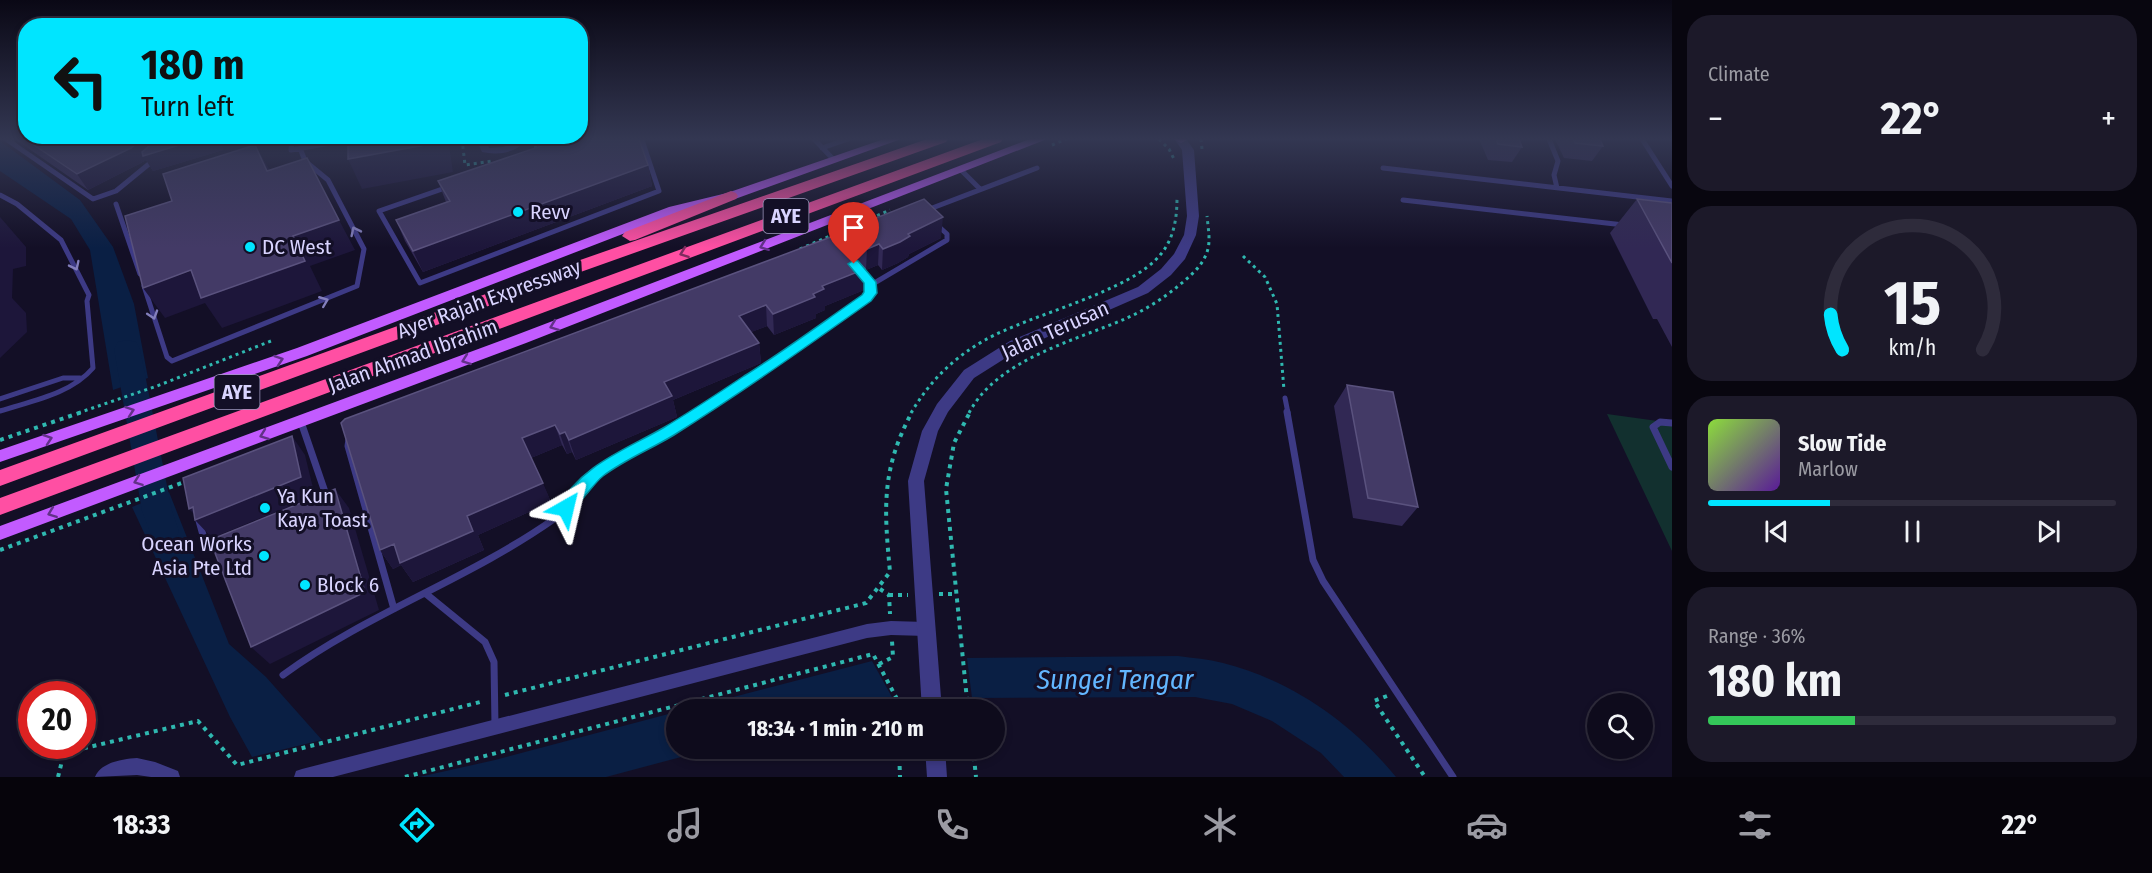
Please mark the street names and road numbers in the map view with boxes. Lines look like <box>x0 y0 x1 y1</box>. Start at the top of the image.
road number: AYE <box>764 199 808 233</box>
street label: Ayer Rajah Expressway <box>394 253 585 344</box>
street label: Jalan Terusan <box>997 295 1113 365</box>
street label: Jalan Ahmad Ibrahim <box>325 313 501 399</box>
road number: AYE <box>214 375 260 409</box>

